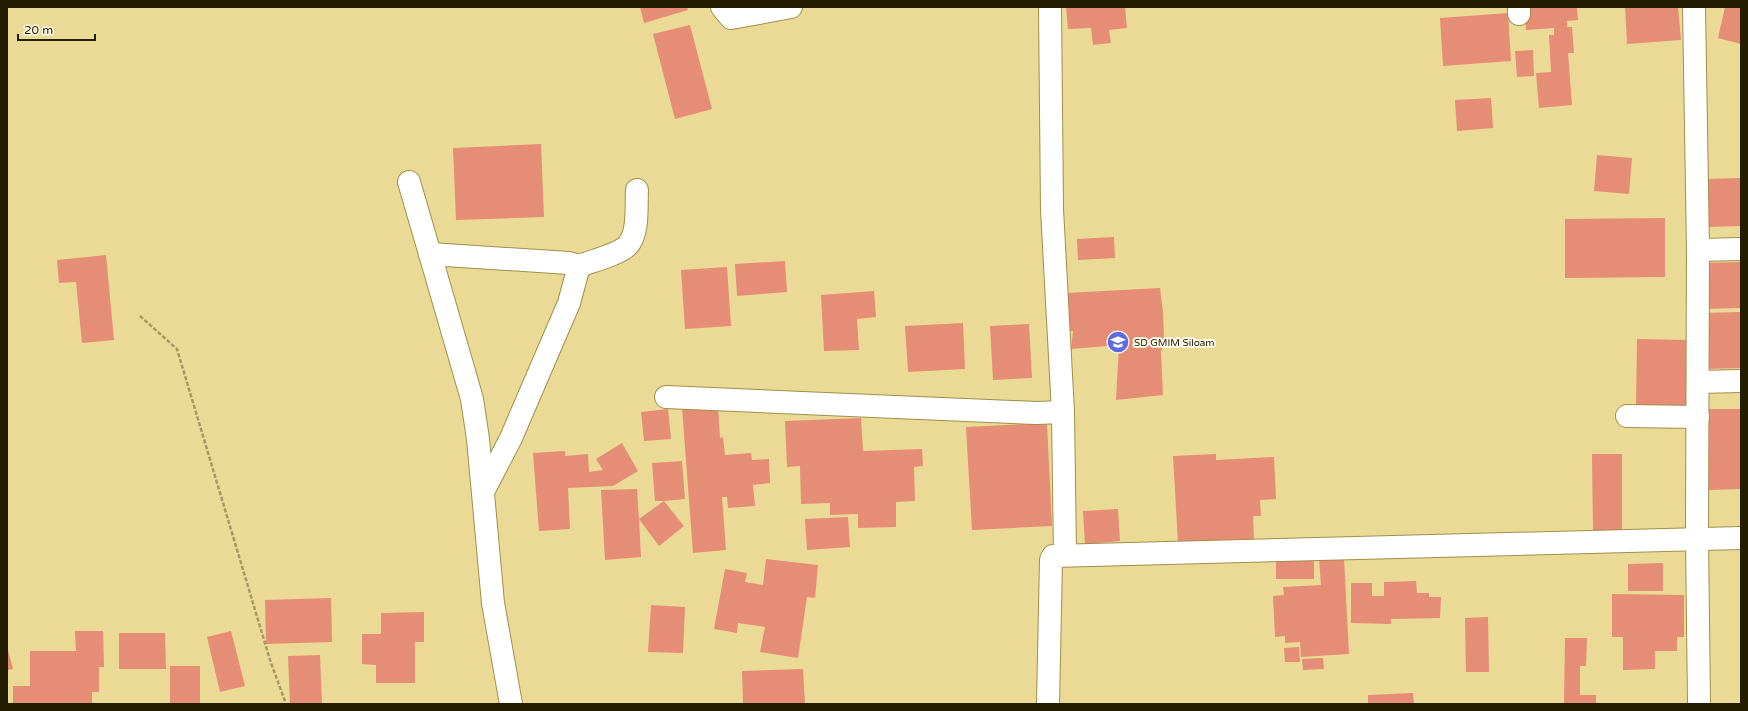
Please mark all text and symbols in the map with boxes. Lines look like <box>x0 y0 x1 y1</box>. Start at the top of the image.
scale bar <box>18 16 95 42</box>
text: 20 m <box>24 23 53 37</box>
school or university icon: SD GMIM Siloam <box>1105 329 1131 355</box>
place label: SD GMIM Siloam <box>1134 337 1215 349</box>

